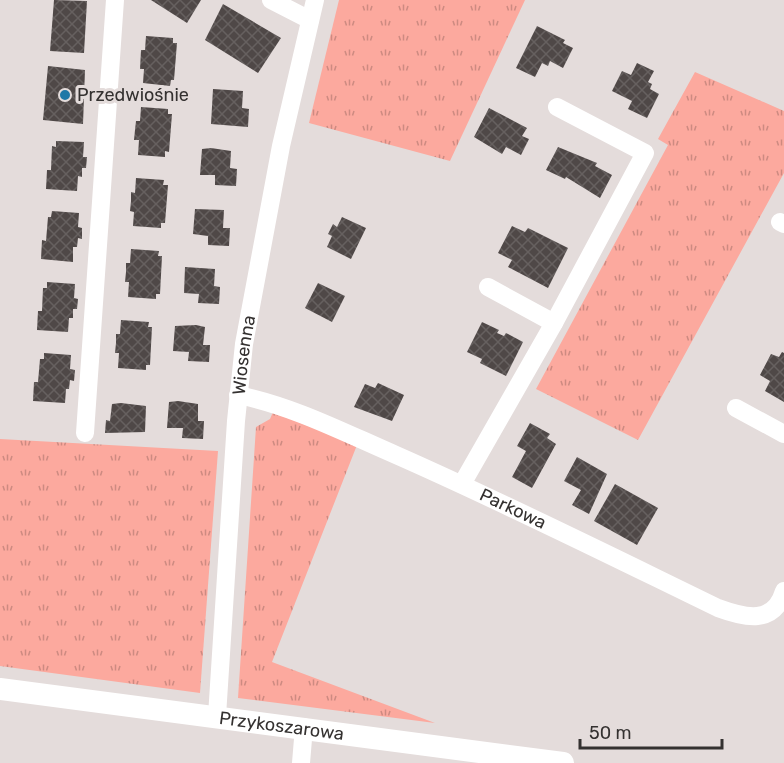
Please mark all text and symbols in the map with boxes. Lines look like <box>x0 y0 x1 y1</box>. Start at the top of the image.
place label: Przedwiośnie <box>77 84 189 106</box>
marker: Przedwiośnie <box>58 88 72 102</box>
street label: Wiosenna <box>228 313 260 396</box>
street label: Parkowa <box>476 483 550 534</box>
street label: Przykoszarowa <box>218 707 345 745</box>
scale bar <box>580 712 722 750</box>
text: 50 m <box>589 722 632 744</box>

